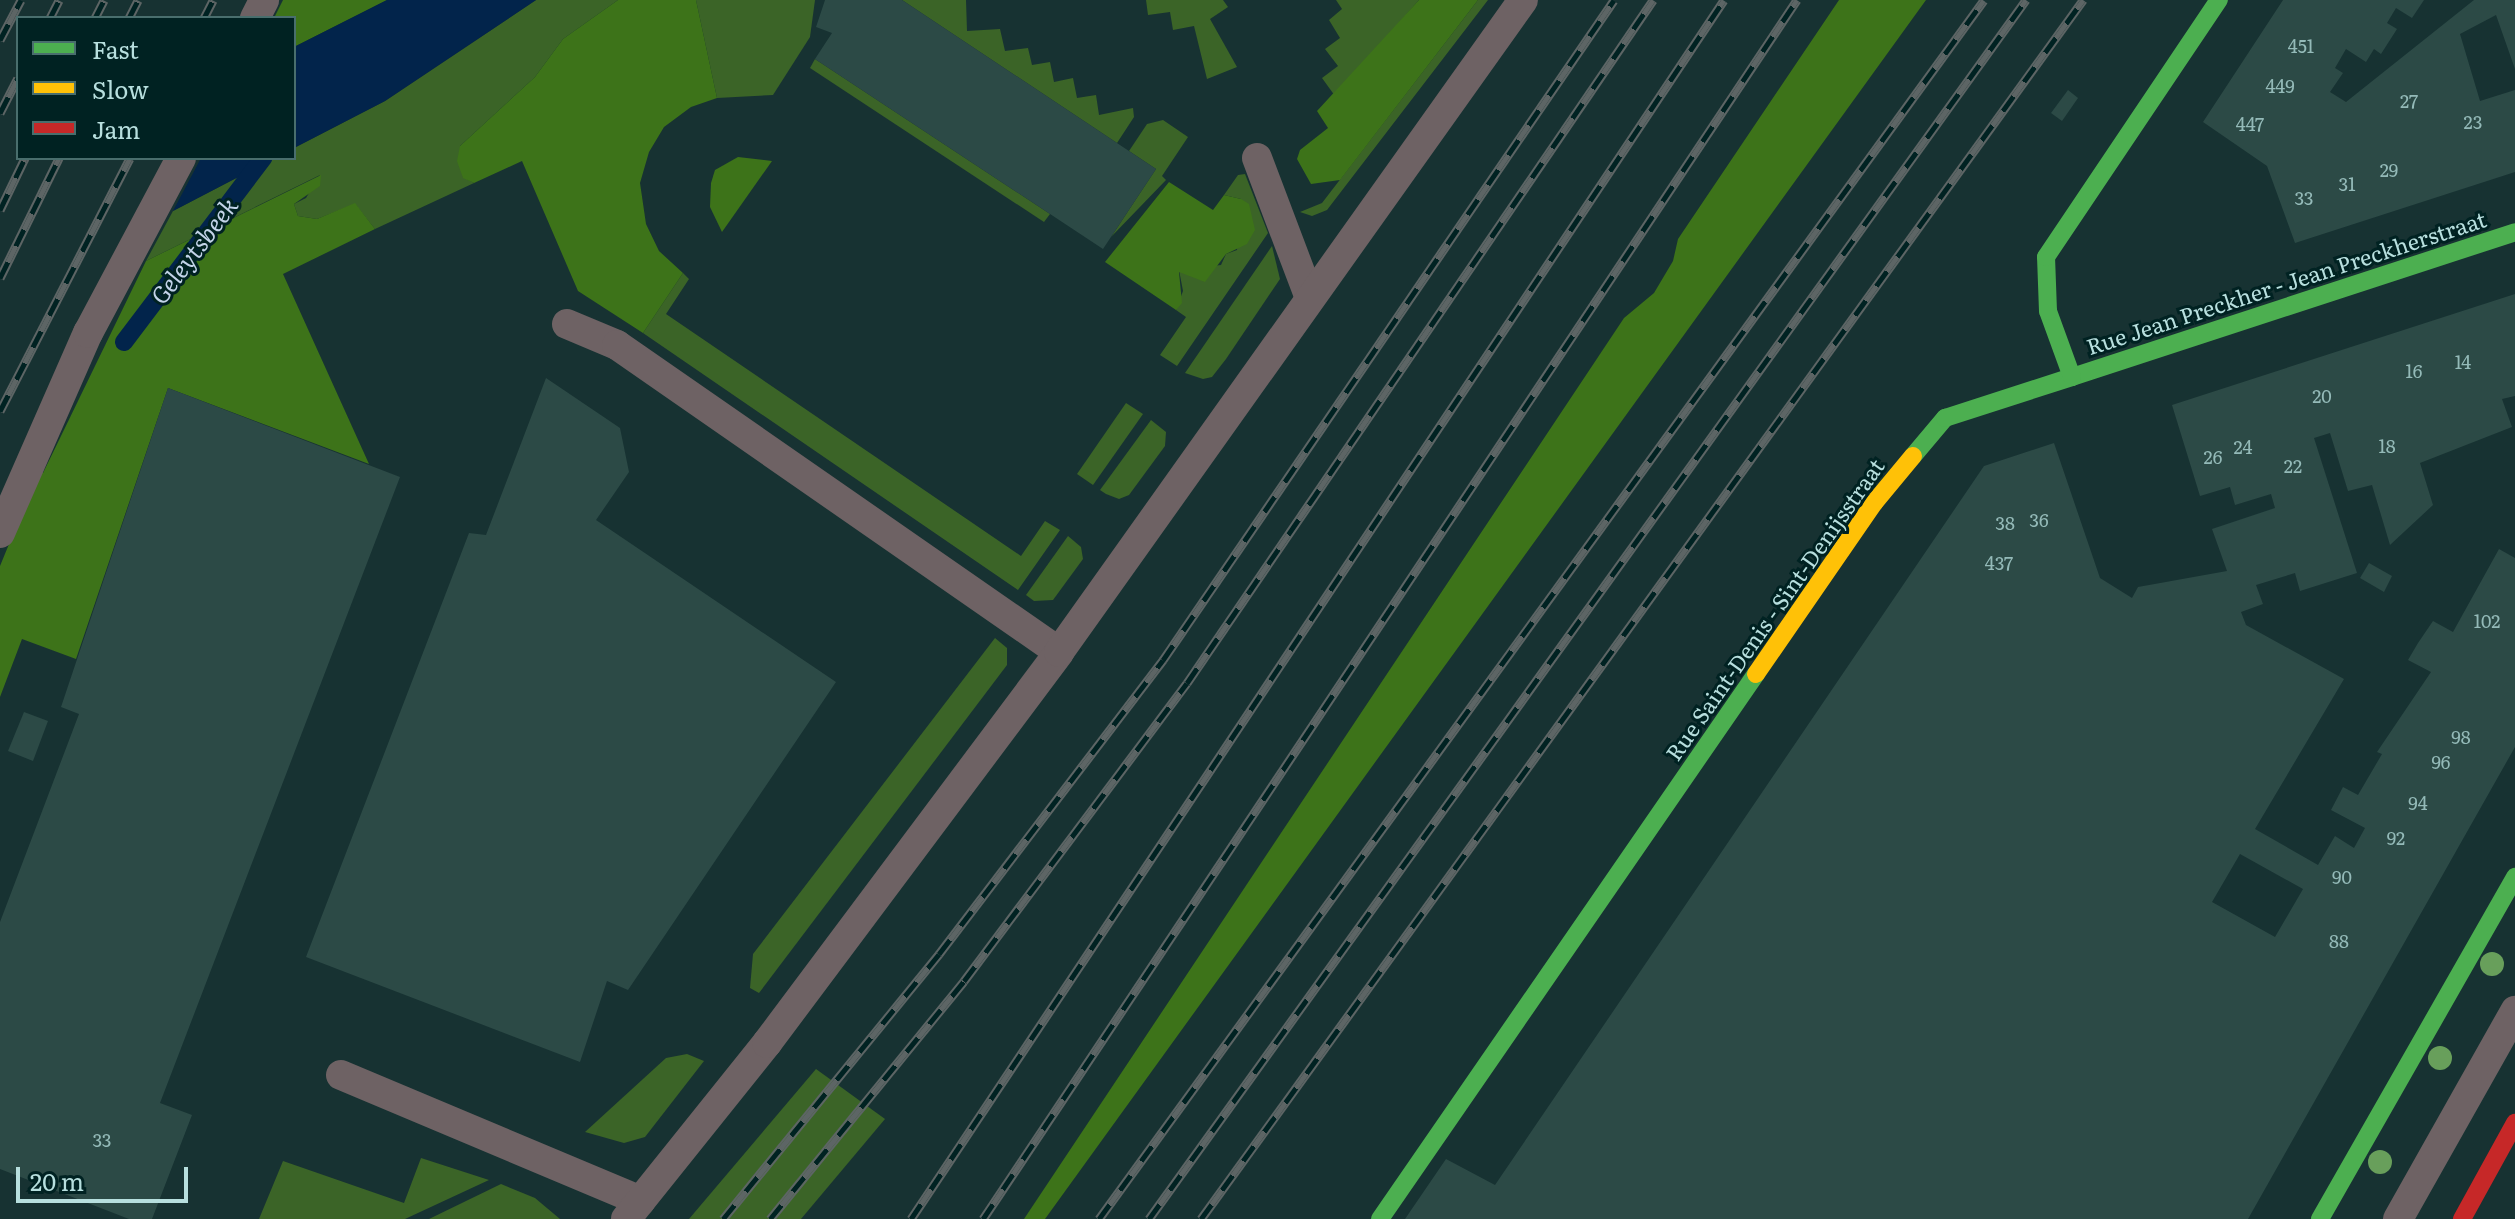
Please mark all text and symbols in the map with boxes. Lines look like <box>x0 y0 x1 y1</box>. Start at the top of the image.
legend <box>16 16 296 160</box>
text: Fast <box>92 31 139 66</box>
house number: 451 <box>2288 35 2314 57</box>
text: Slow <box>92 71 149 106</box>
house number: 449 <box>2265 75 2295 97</box>
house number: 27 <box>2400 90 2418 112</box>
text: Jam <box>92 111 140 146</box>
house number: 23 <box>2464 111 2482 133</box>
house number: 447 <box>2236 113 2264 135</box>
house number: 29 <box>2380 159 2398 181</box>
house number: 31 <box>2338 173 2356 195</box>
house number: 33 <box>2295 187 2313 209</box>
water label: Geleytsbeek <box>144 191 242 309</box>
street label: Rue Jean Preckher - Jean Preckherstraat <box>2083 205 2489 359</box>
house number: 14 <box>2455 351 2471 373</box>
house number: 16 <box>2406 360 2422 382</box>
house number: 20 <box>2312 385 2332 407</box>
house number: 18 <box>2378 435 2396 457</box>
house number: 24 <box>2233 436 2253 458</box>
house number: 26 <box>2204 446 2222 468</box>
street label: Rue Saint-Denis - Sint-Denijsstraat <box>1659 453 1889 765</box>
house number: 22 <box>2284 455 2302 477</box>
house number: 36 <box>2029 509 2049 531</box>
house number: 38 <box>1995 512 2015 534</box>
house number: 437 <box>1985 552 2013 574</box>
house number: 102 <box>2474 610 2500 632</box>
house number: 98 <box>2451 726 2471 748</box>
house number: 96 <box>2431 751 2451 773</box>
house number: 94 <box>2408 792 2428 814</box>
house number: 92 <box>2387 827 2405 849</box>
house number: 90 <box>2332 866 2352 888</box>
house number: 88 <box>2329 930 2349 952</box>
house number: 33 <box>93 1129 111 1151</box>
scale bar <box>20 1151 192 1201</box>
text: 20 m <box>30 1163 84 1198</box>

